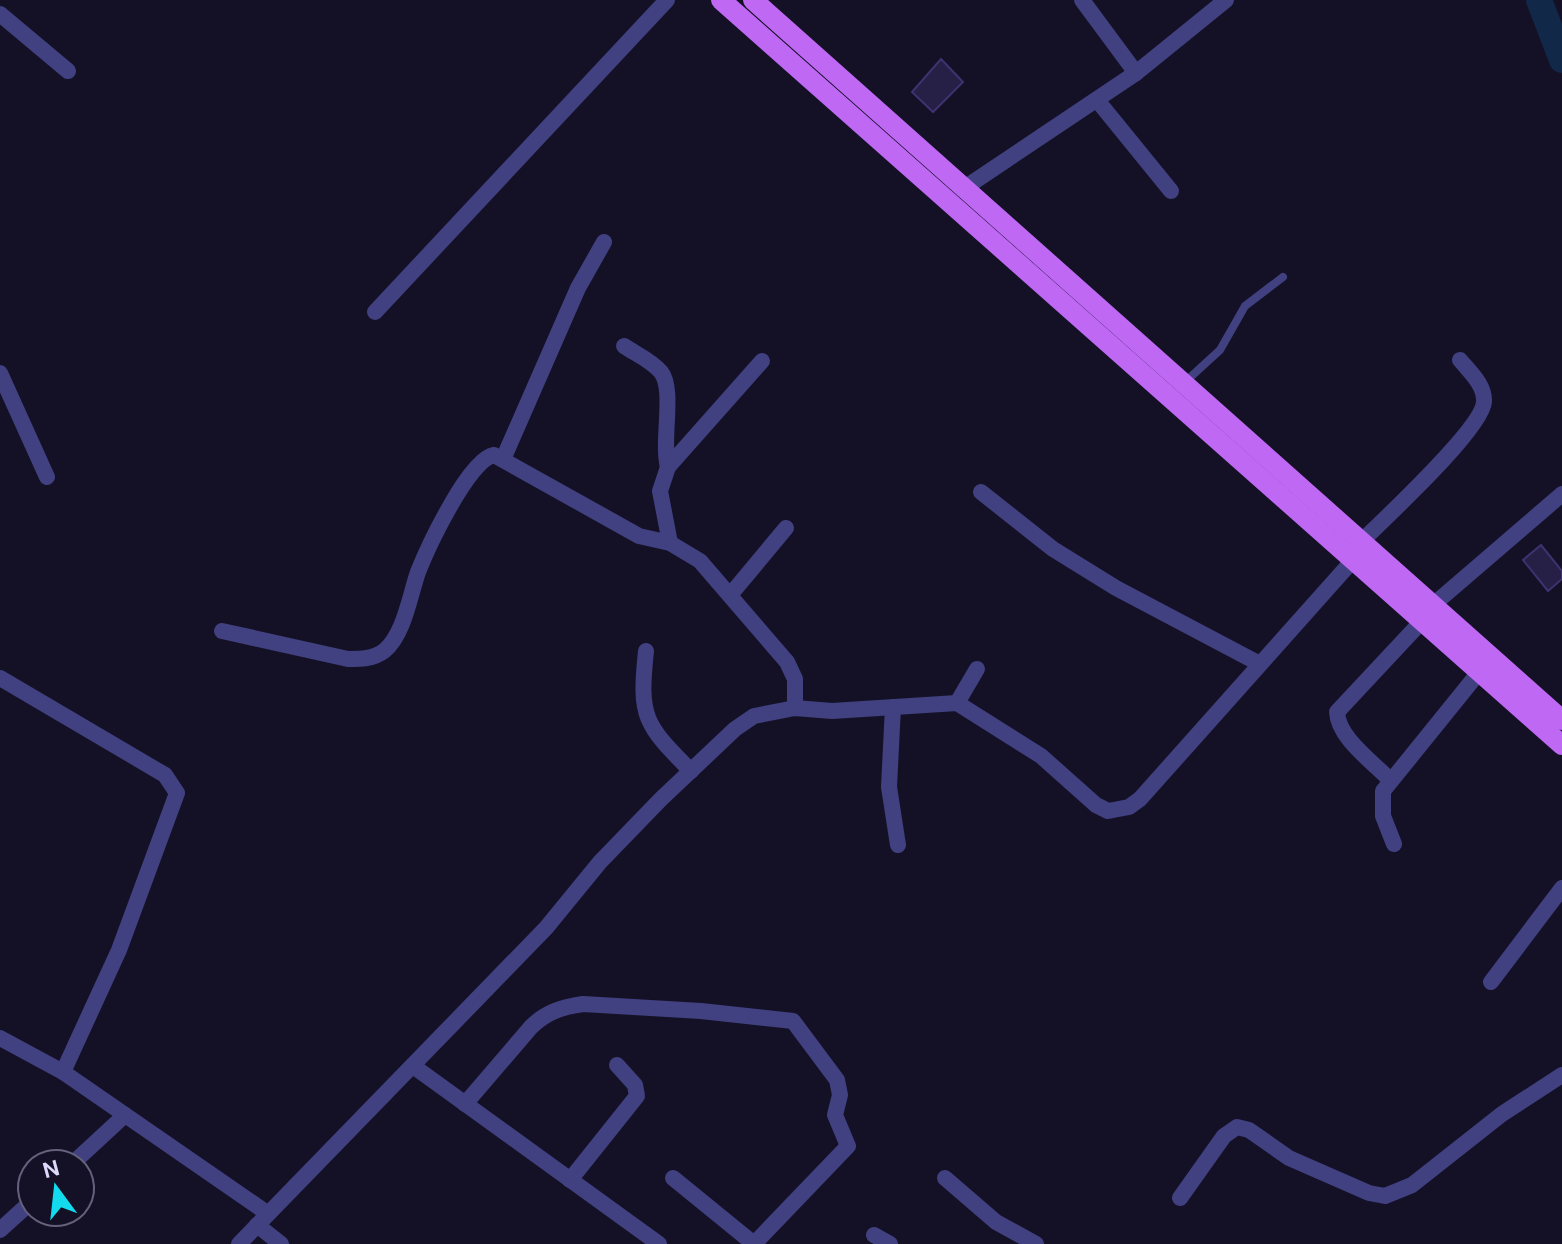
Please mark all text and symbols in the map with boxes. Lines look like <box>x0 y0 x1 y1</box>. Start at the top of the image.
north arrow <box>16 1148 96 1228</box>
text: N <box>39 1153 62 1185</box>

